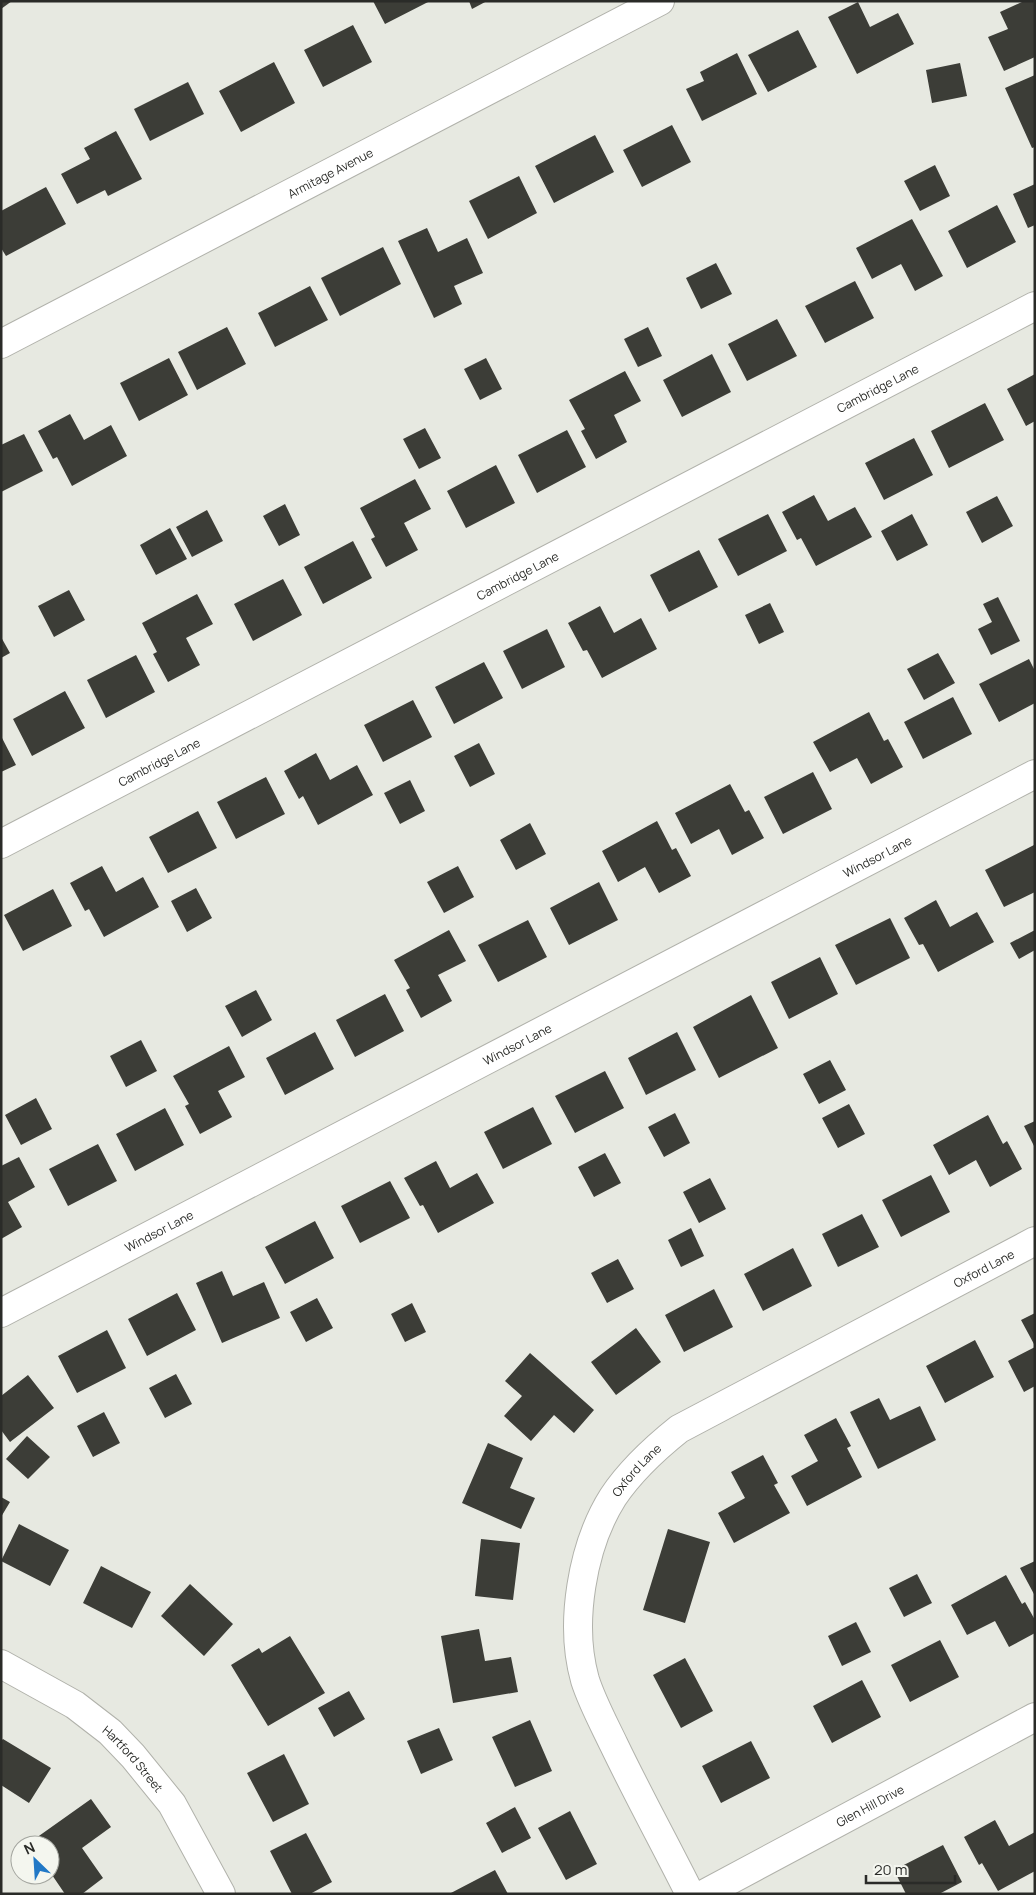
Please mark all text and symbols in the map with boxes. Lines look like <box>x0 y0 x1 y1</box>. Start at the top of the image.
street label: Armitage Avenue <box>284 143 376 202</box>
street label: Cambridge Lane <box>833 360 921 416</box>
street label: Cambridge Lane <box>473 547 561 604</box>
street label: Cambridge Lane <box>115 733 203 790</box>
street label: Windsor Lane <box>840 831 914 881</box>
street label: Windsor Lane <box>480 1019 554 1069</box>
street label: Windsor Lane <box>122 1206 196 1256</box>
street label: Oxford Lane <box>950 1245 1017 1291</box>
street label: Oxford Lane <box>607 1439 665 1500</box>
street label: Hartford Street <box>99 1721 167 1796</box>
street label: Glen Hill Drive <box>833 1780 907 1830</box>
north arrow <box>10 1835 60 1885</box>
text: N <box>21 1837 38 1859</box>
scale bar <box>866 1852 955 1884</box>
text: 20 m <box>874 1859 907 1880</box>

